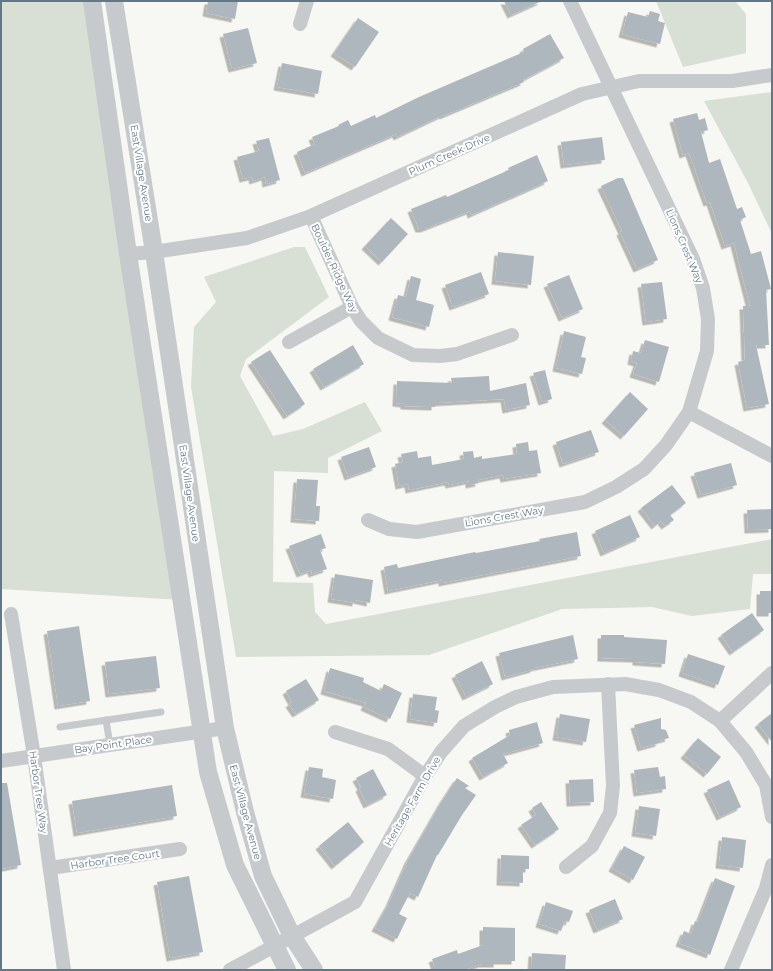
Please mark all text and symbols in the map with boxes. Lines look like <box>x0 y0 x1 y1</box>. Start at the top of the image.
street label: East Village Avenue <box>127 124 156 223</box>
street label: Plum Creek Drive <box>407 131 492 178</box>
street label: Lions Crest Way <box>663 207 706 286</box>
street label: Boulder Ridge Way <box>308 222 361 315</box>
street label: East Village Avenue <box>176 444 203 543</box>
street label: Lions Crest Way <box>464 503 545 530</box>
street label: Bay Point Place <box>73 733 153 756</box>
street label: Harbor Tree Way <box>26 750 51 835</box>
street label: Heritage Farm Drive <box>381 754 443 848</box>
street label: East Village Avenue <box>227 763 264 861</box>
street label: Harbor Tree Court <box>70 847 160 872</box>

